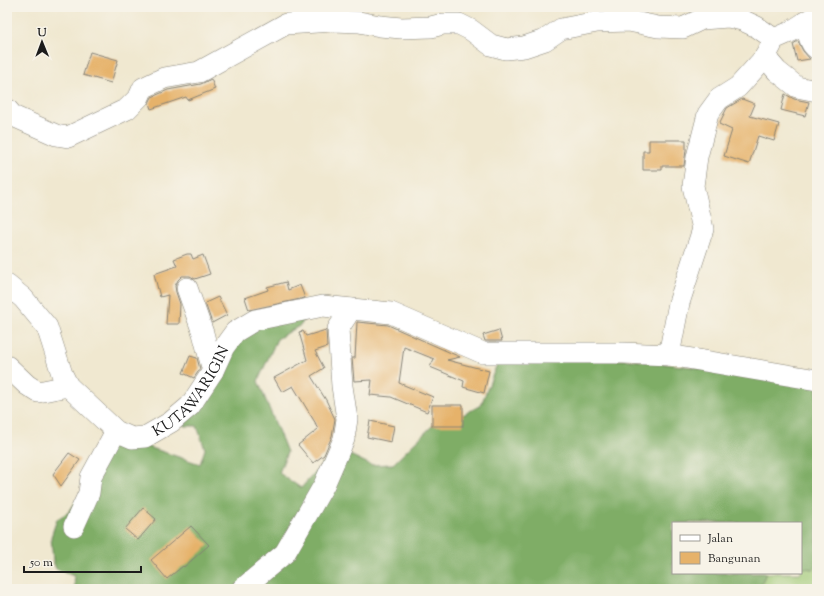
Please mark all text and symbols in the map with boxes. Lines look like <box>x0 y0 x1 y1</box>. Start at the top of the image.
north arrow <box>22 22 62 62</box>
text: U <box>36 25 46 41</box>
street label: KUTAWARIGIN <box>149 343 235 442</box>
legend <box>672 522 802 574</box>
text: Jalan <box>707 530 733 548</box>
scale bar <box>24 548 141 574</box>
text: Bangunan <box>708 550 761 568</box>
text: 50 m <box>29 554 53 572</box>

